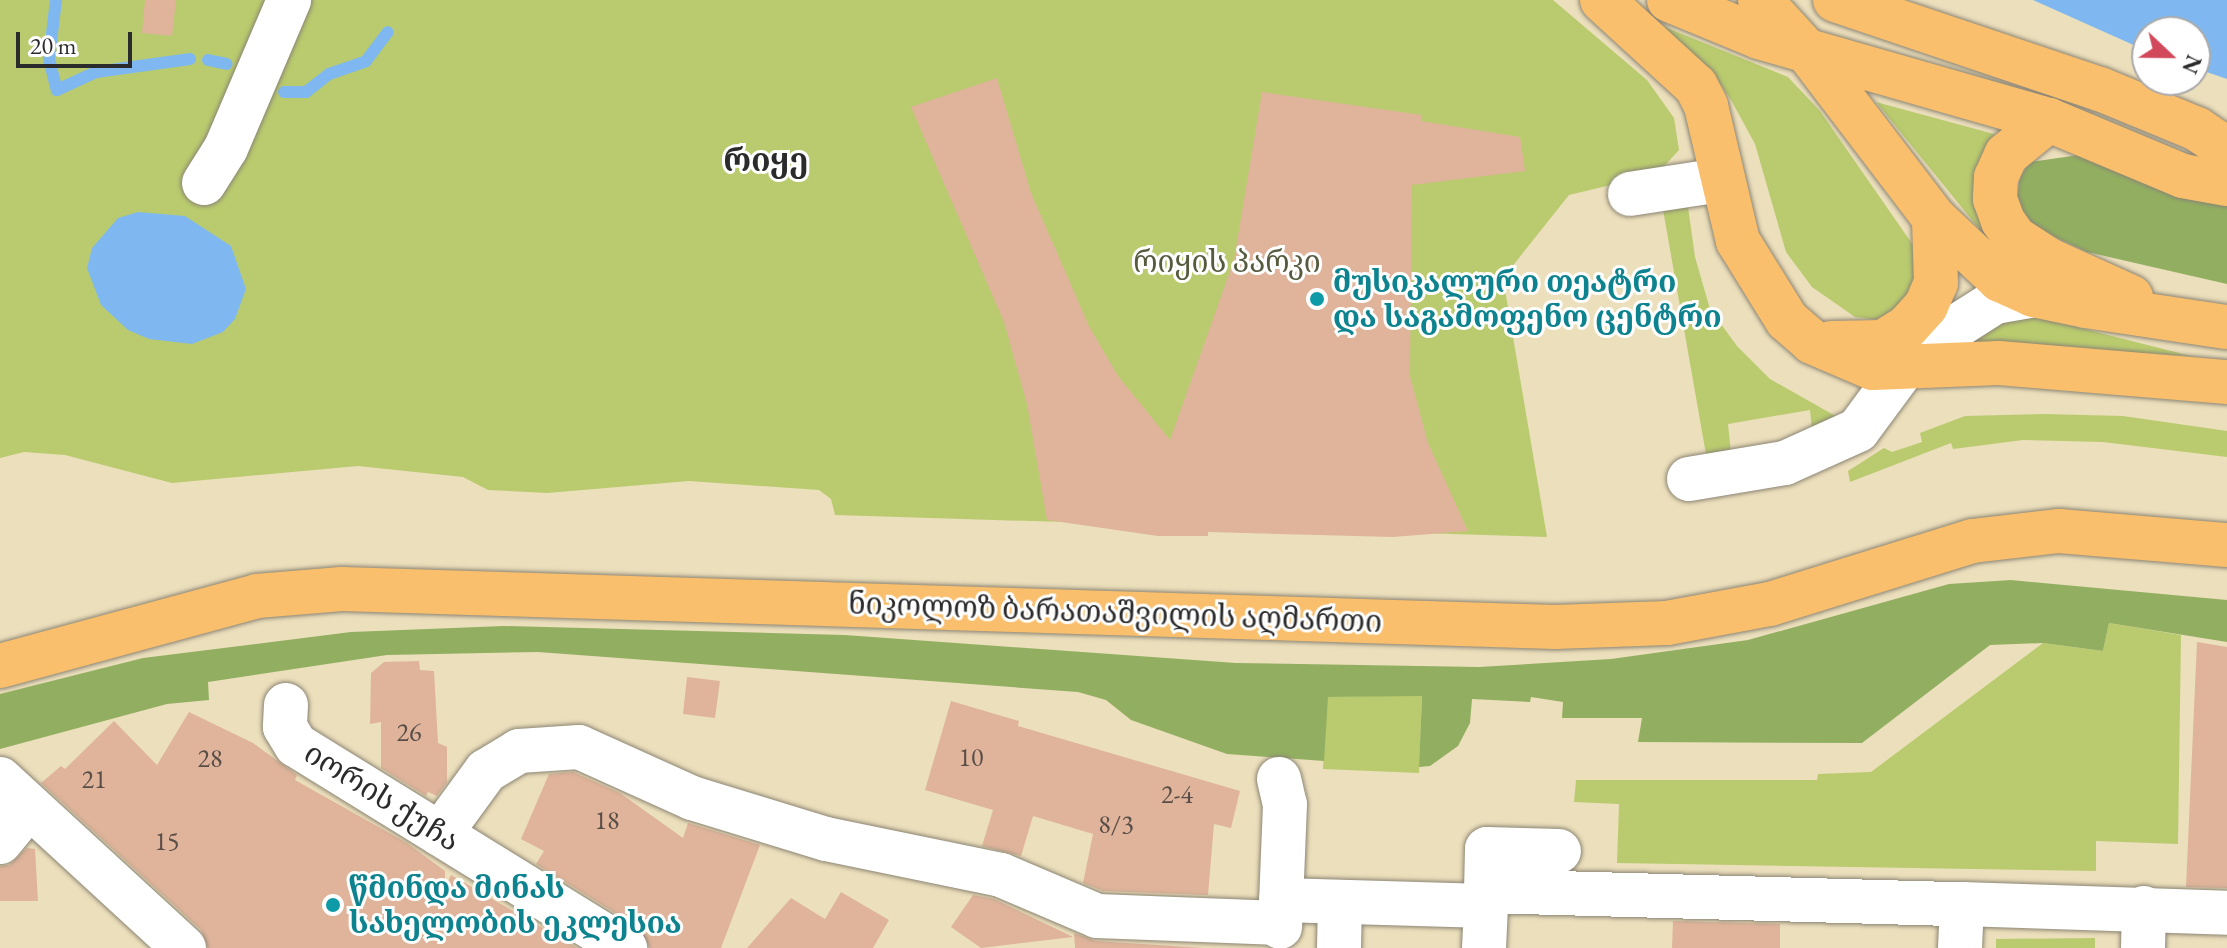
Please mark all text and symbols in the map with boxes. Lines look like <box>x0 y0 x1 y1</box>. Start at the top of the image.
scale bar <box>20 16 136 66</box>
north arrow <box>2131 16 2211 96</box>
text: 20 m <box>30 30 77 61</box>
text: N <box>2175 51 2209 78</box>
district label: რიყე <box>724 141 808 179</box>
park label: რიყის პარკი <box>1133 244 1321 280</box>
place label: მუსიკალური თეატრი და საგამოფენო ცენტრი <box>1333 264 1721 334</box>
marker: მუსიკალური თეატრი და საგამოფენო ცენტრი <box>1308 290 1326 308</box>
street label: ნიკოლოზ ბარათაშვილის აღმართი <box>847 586 1383 640</box>
house number: 26 <box>397 717 421 749</box>
street label: იორის ქუჩა <box>298 735 466 859</box>
house number: 10 <box>959 742 983 774</box>
house number: 28 <box>198 743 222 775</box>
house number: 21 <box>82 764 106 796</box>
house number: 2-4 <box>1161 779 1193 811</box>
house number: 18 <box>595 805 619 837</box>
house number: 8/3 <box>1098 809 1134 841</box>
house number: 15 <box>155 826 179 858</box>
place label: წმინდა მინას სახელობის ეკლესია <box>349 870 682 940</box>
marker: წმინდა მინას სახელობის ეკლესია <box>324 896 342 914</box>

